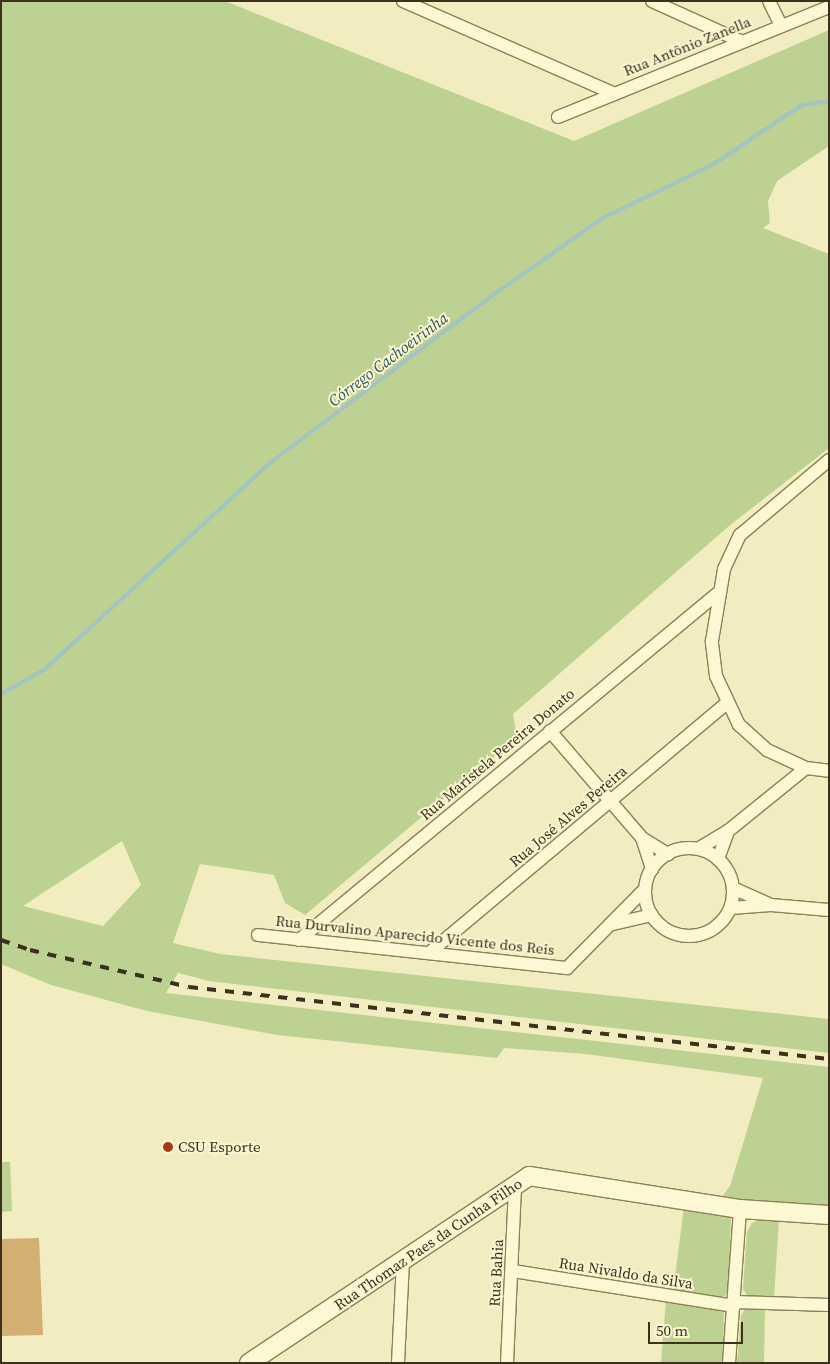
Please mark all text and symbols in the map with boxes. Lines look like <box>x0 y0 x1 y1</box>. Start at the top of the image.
street label: Rua Antônio Zanella <box>621 12 753 80</box>
water label: Córrego Cachoeirinha <box>324 308 452 410</box>
street label: Rua Maristela Pereira Donato <box>416 684 578 824</box>
street label: Rua José Alves Pereira <box>505 761 631 871</box>
street label: Rua Durvalino Aparecido Vicente dos Reis <box>274 911 556 959</box>
place label: CSU Esporte <box>178 1138 261 1156</box>
marker: CSU Esporte <box>162 1141 174 1153</box>
street label: Rua Thomaz Paes da Cunha Filho <box>331 1174 525 1314</box>
street label: Rua Bahia <box>485 1239 507 1307</box>
street label: Rua Nivaldo da Silva <box>558 1254 694 1292</box>
scale bar <box>650 1312 745 1344</box>
text: 50 m <box>656 1320 688 1341</box>

